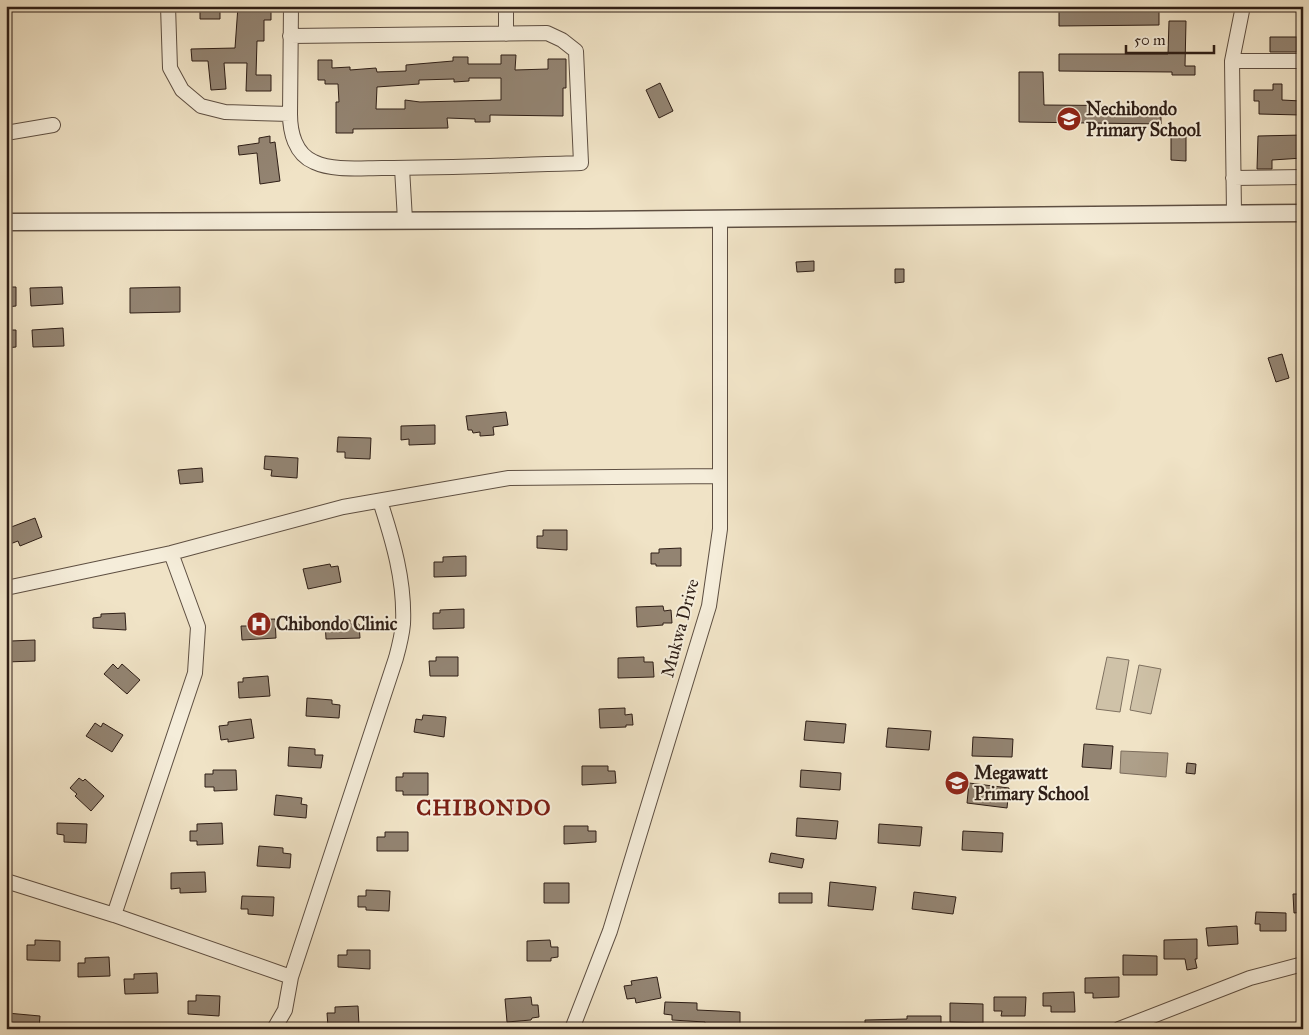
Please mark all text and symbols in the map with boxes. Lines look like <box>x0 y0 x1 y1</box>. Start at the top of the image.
scale bar <box>1126 22 1214 54</box>
text: 50 m <box>1134 31 1166 49</box>
place label: Nechibondo Primary School <box>1086 98 1202 142</box>
school or university icon: Nechibondo Primary School <box>1056 106 1082 132</box>
street label: Mukwa Drive <box>656 576 704 680</box>
hospital icon: Chibondo Clinic <box>246 611 272 637</box>
place label: Chibondo Clinic <box>276 613 398 635</box>
place label: Megawatt Primary School <box>974 762 1090 806</box>
school or university icon: Megawatt Primary School <box>944 770 970 796</box>
district label: CHIBONDO <box>416 794 552 821</box>

